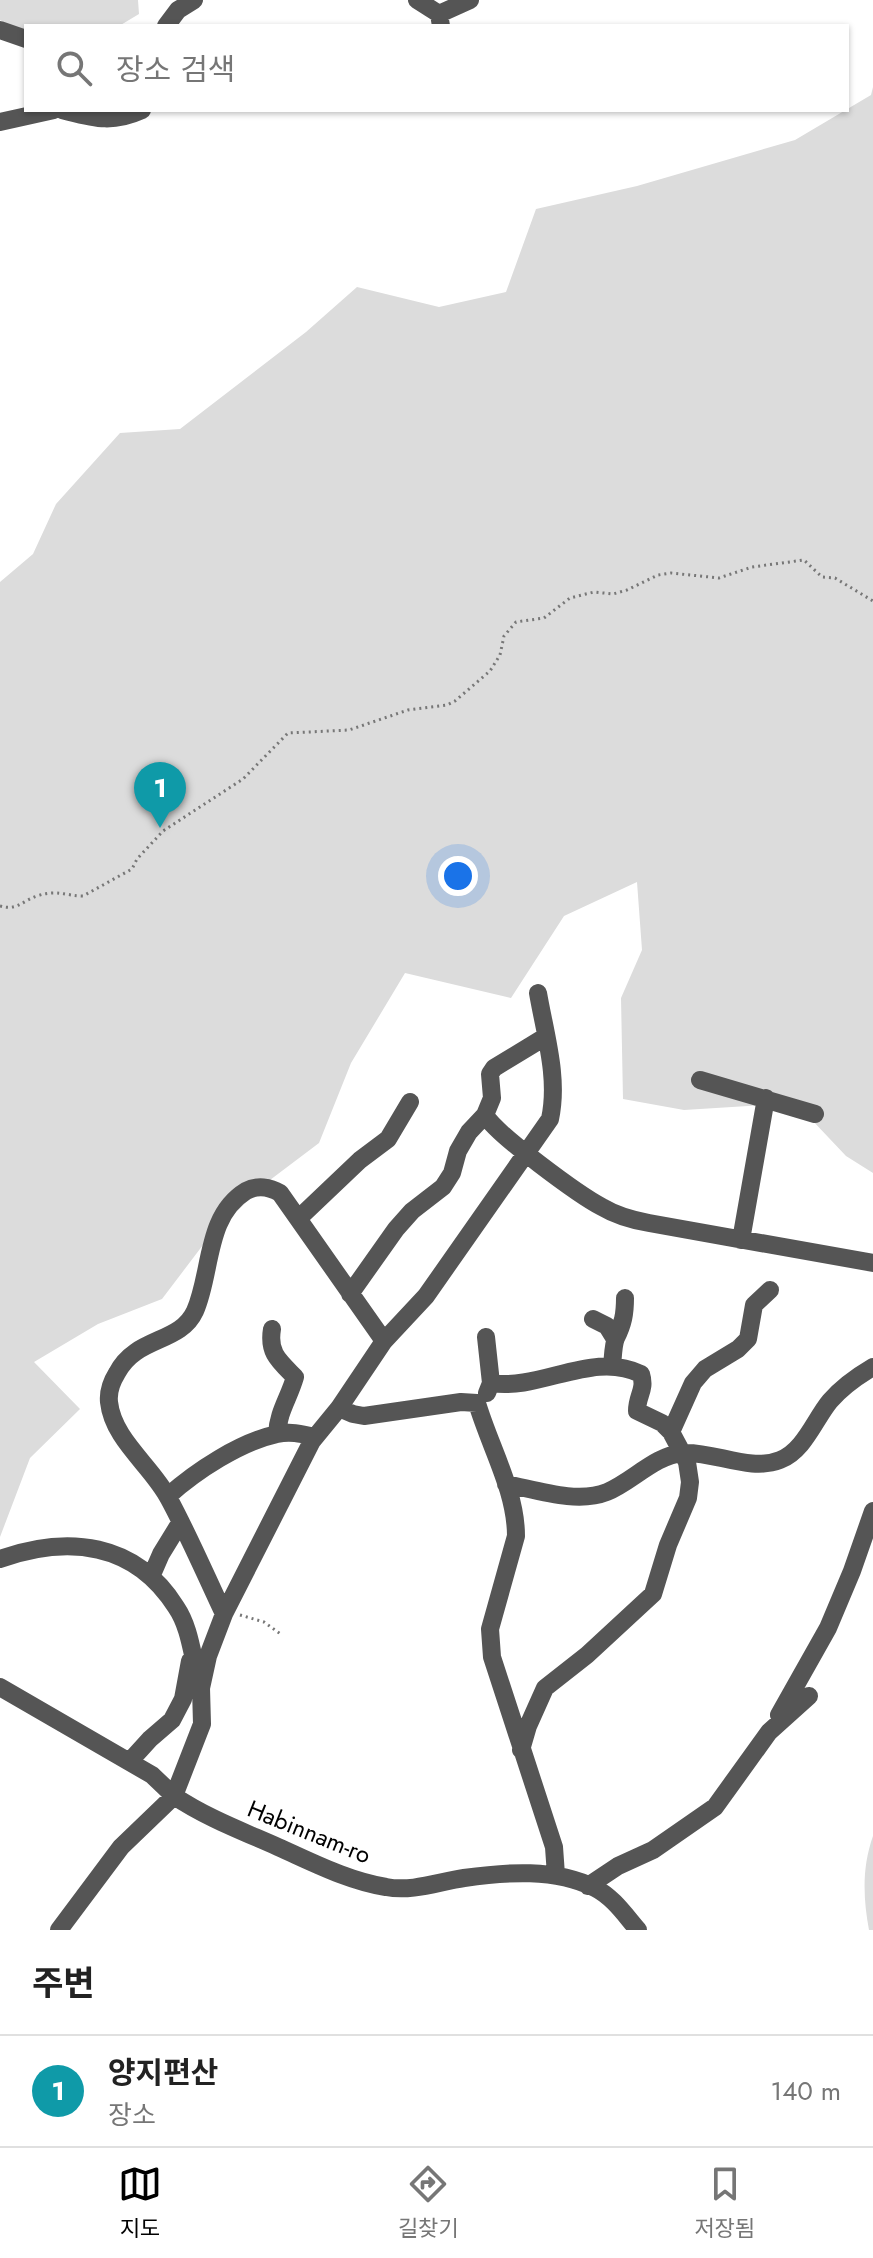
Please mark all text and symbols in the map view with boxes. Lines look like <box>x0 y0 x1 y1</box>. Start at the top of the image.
search box <box>24 24 849 112</box>
icon: search <box>52 46 96 90</box>
text: 장소 검색 <box>116 48 235 91</box>
pin: 1 <box>134 762 186 828</box>
your location <box>438 856 478 896</box>
street label: Habinnam-ro <box>242 1791 376 1872</box>
text: 주변 <box>32 1959 95 2008</box>
text: 양지편산 <box>108 2051 218 2094</box>
text: 1 <box>51 2072 65 2110</box>
text: 140 m <box>770 2072 841 2110</box>
text: 장소 <box>108 2096 156 2134</box>
tab: 지도 <box>118 2162 162 2244</box>
tab: 길찾기 <box>398 2162 459 2244</box>
tab: 저장됨 <box>694 2162 755 2244</box>

